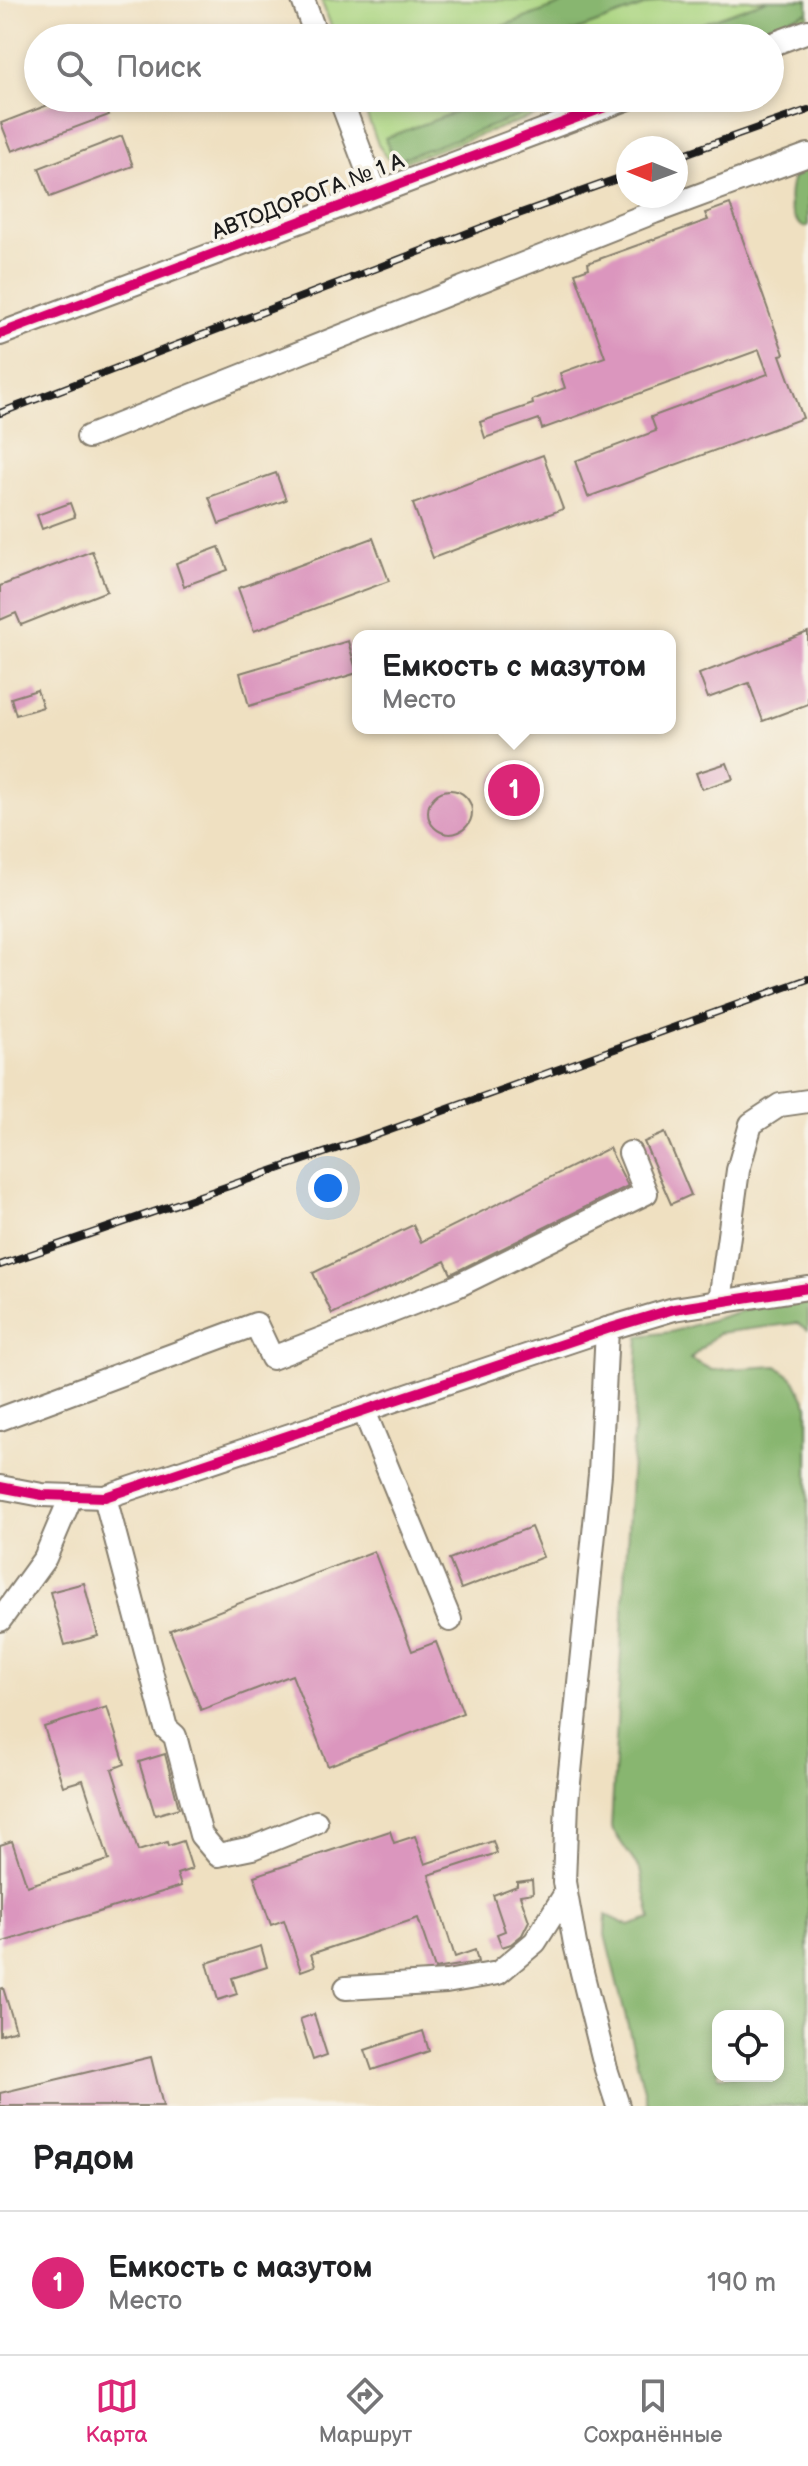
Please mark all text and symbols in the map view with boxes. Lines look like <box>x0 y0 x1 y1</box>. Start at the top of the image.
search box <box>24 24 784 112</box>
icon: search <box>52 46 96 90</box>
text: Поиск <box>116 50 202 86</box>
north arrow <box>616 136 688 208</box>
street label: АВТОДОРОГА № 1 А <box>207 148 409 246</box>
popup <box>352 630 676 734</box>
text: Емкость с мазутом <box>382 649 646 685</box>
text: Место <box>382 685 456 716</box>
pin: 1 <box>488 760 540 820</box>
your location <box>308 1168 348 1208</box>
map controls <box>712 2010 784 2082</box>
button: locate <box>712 2010 784 2082</box>
text: Рядом <box>32 2138 134 2179</box>
text: Емкость с мазутом <box>108 2250 372 2286</box>
text: 1 <box>53 2268 63 2299</box>
text: 190 m <box>707 2268 776 2299</box>
text: Место <box>108 2286 182 2317</box>
tab: Карта <box>86 2374 148 2449</box>
tab: Маршрут <box>319 2374 412 2449</box>
tab: Сохранённые <box>583 2374 722 2449</box>

